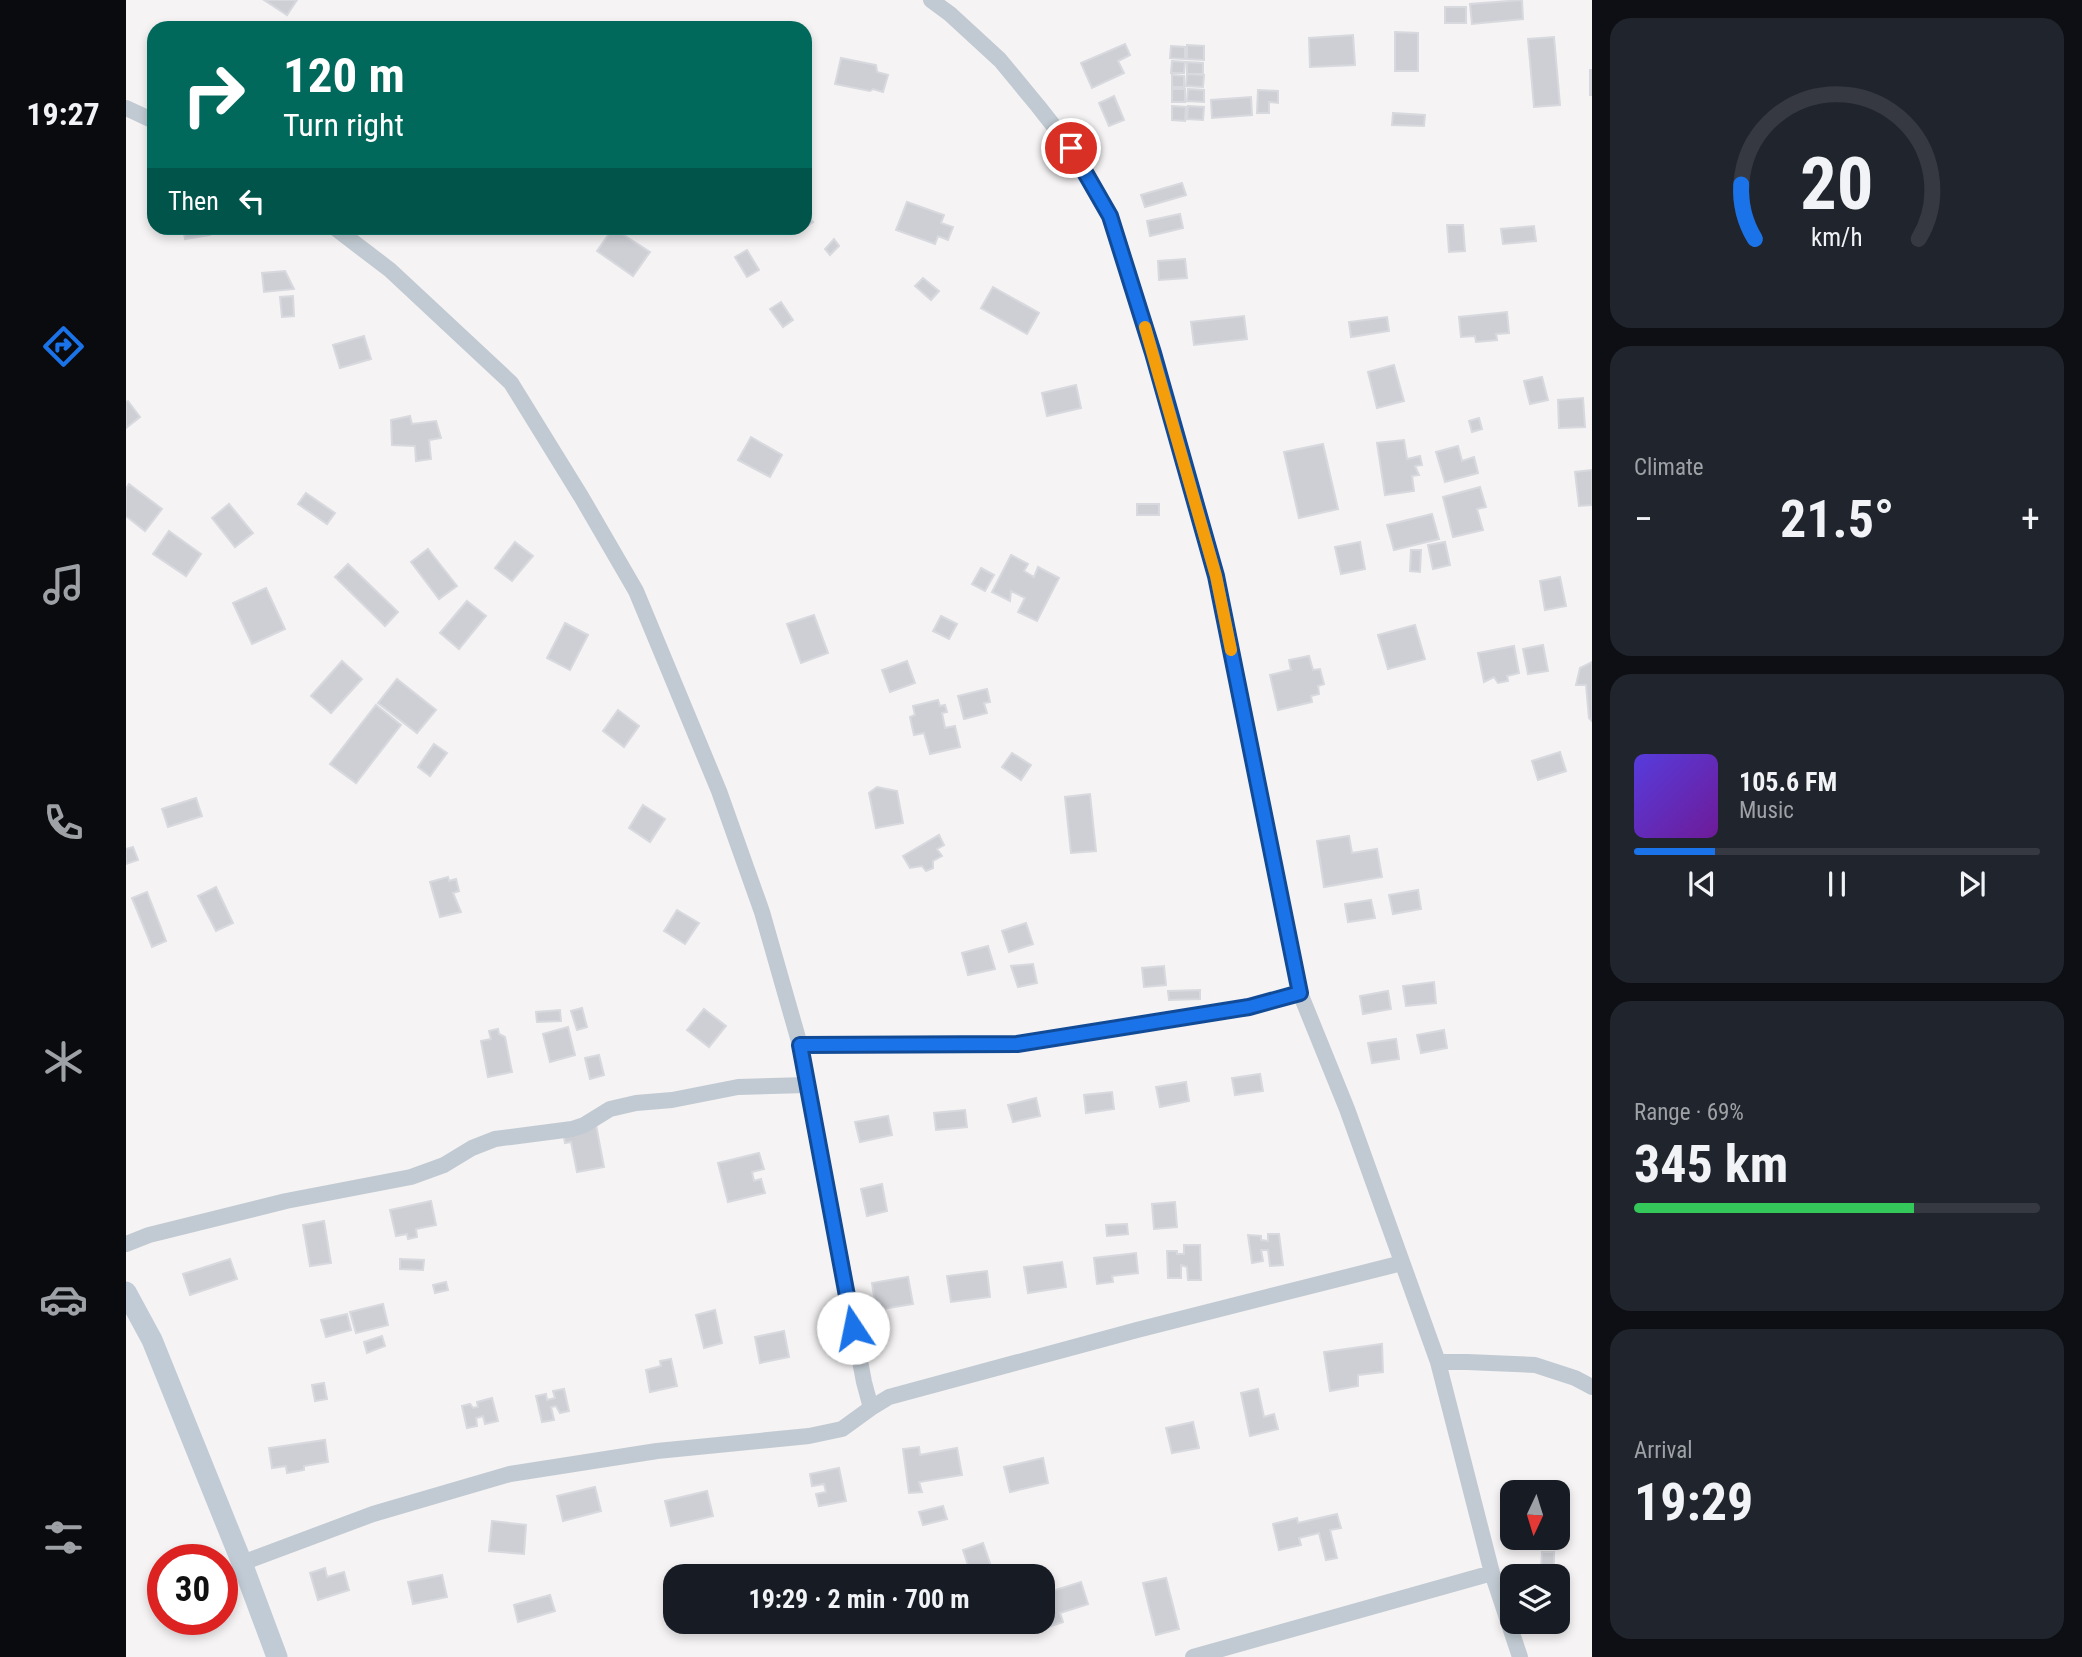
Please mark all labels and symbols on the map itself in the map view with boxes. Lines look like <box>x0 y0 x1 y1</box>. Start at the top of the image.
pin <box>1041 118 1101 178</box>
position arrow <box>816 1291 890 1365</box>
north arrow <box>1500 1480 1570 1550</box>
speed limit sign: 30 <box>147 1544 238 1635</box>

